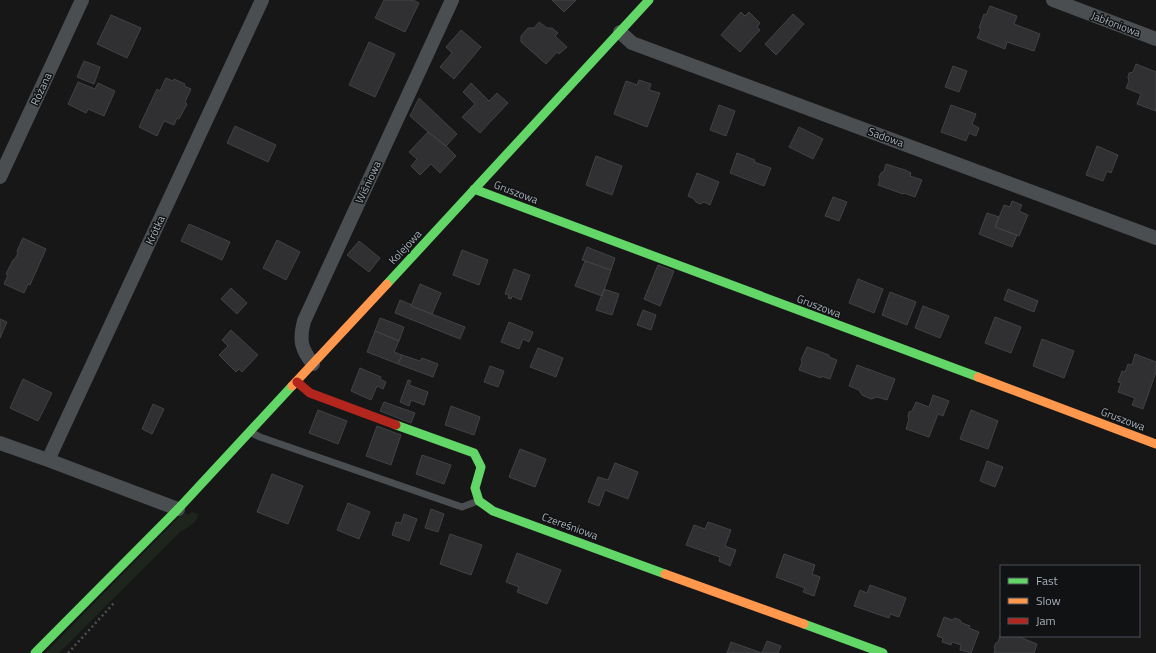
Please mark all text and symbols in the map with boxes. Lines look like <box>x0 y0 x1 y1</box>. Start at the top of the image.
street label: Jabłoniowa <box>1089 7 1143 41</box>
street label: Różana <box>26 70 56 108</box>
street label: Sadowa <box>866 123 907 151</box>
street label: Wiśniowa <box>351 158 385 206</box>
street label: Gruszowa <box>492 176 541 208</box>
street label: Krótka <box>141 212 169 247</box>
street label: Kolejowa <box>385 226 426 268</box>
street label: Gruszowa <box>795 290 844 322</box>
street label: Gruszowa <box>1099 403 1148 435</box>
street label: Czereśniowa <box>540 508 601 544</box>
legend <box>1000 565 1140 637</box>
text: Fast <box>1036 571 1059 590</box>
text: Slow <box>1036 591 1061 610</box>
text: Jam <box>1036 611 1056 630</box>

